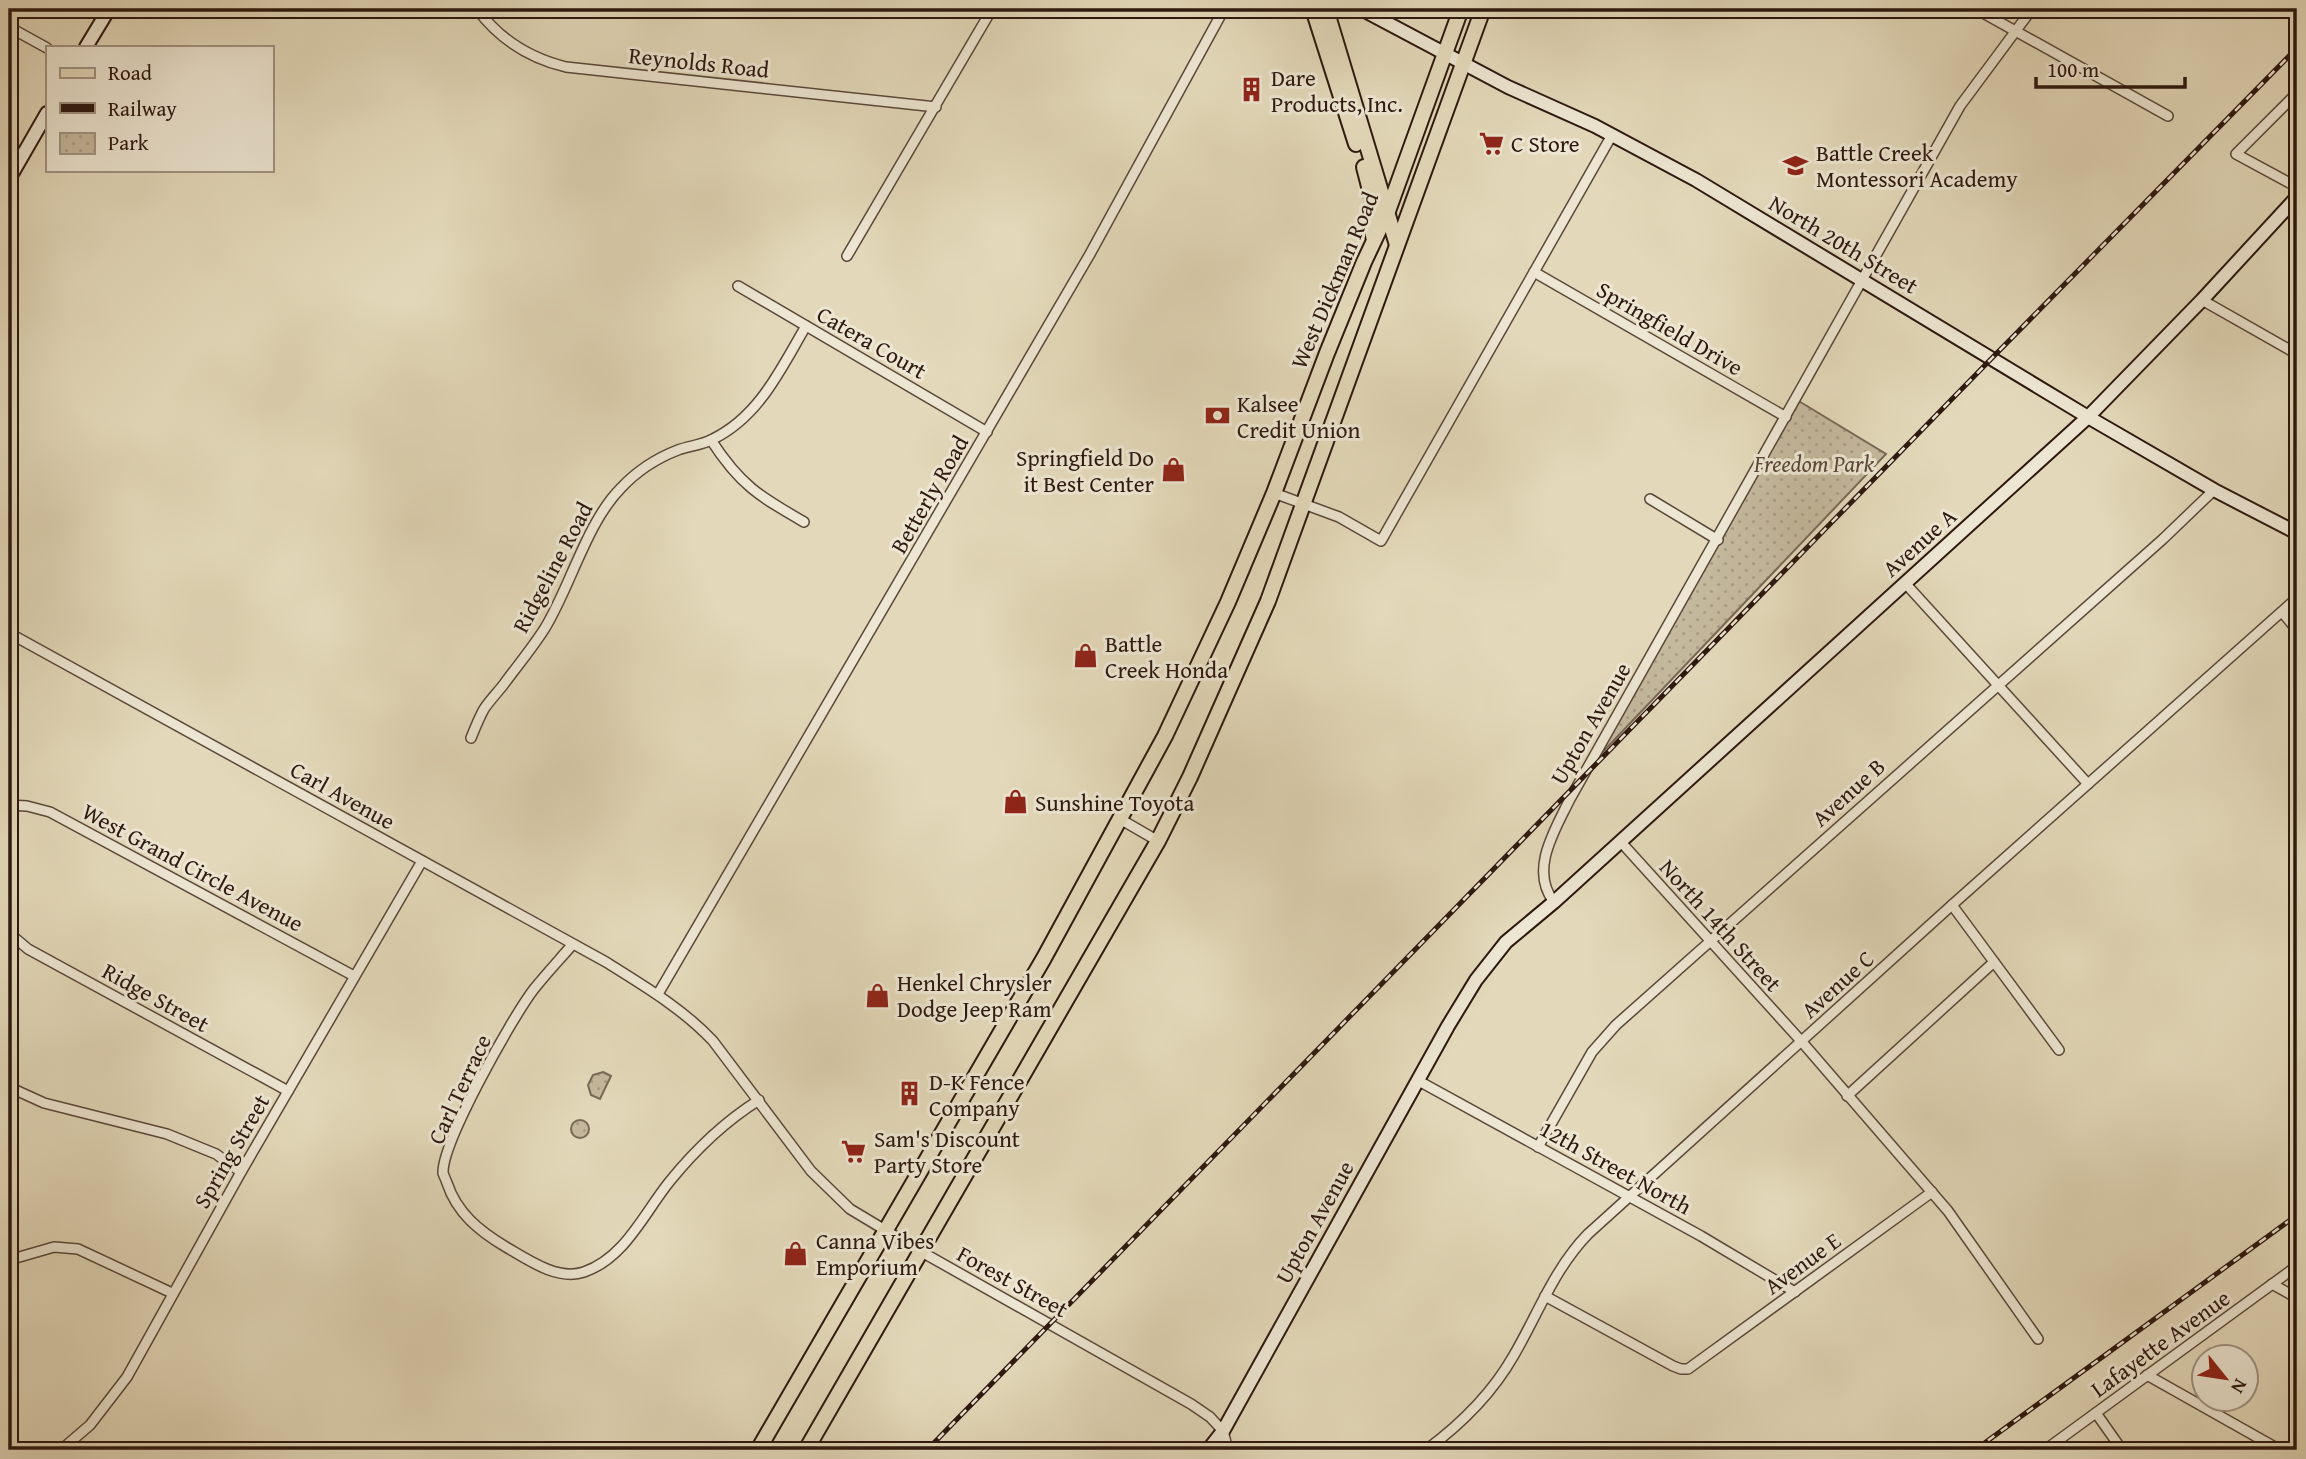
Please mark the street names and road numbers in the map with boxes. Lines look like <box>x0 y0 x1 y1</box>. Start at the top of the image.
street label: Reynolds Road <box>627 38 772 86</box>
street label: West Dickman Road <box>1282 186 1386 374</box>
street label: North 20th Street <box>1763 186 1925 302</box>
street label: Springfield Drive <box>1591 273 1749 383</box>
street label: Catera Court <box>811 297 933 387</box>
street label: Betterly Road <box>882 428 977 559</box>
street label: Ridgeline Road <box>504 495 601 638</box>
street label: Avenue A <box>1875 500 1963 584</box>
street label: Upton Avenue <box>1542 656 1638 790</box>
street label: Avenue B <box>1804 750 1892 834</box>
street label: Carl Avenue <box>285 753 401 837</box>
street label: West Grand Circle Avenue <box>76 795 310 939</box>
street label: North 14th Street <box>1652 851 1790 999</box>
street label: Avenue C <box>1793 942 1881 1026</box>
street label: Ridge Street <box>97 954 215 1040</box>
street label: Carl Terrace <box>419 1029 499 1149</box>
street label: Spring Street <box>185 1088 277 1214</box>
street label: 12th Street North <box>1534 1112 1698 1222</box>
street label: Upton Avenue <box>1267 1154 1361 1290</box>
street label: Avenue E <box>1757 1224 1847 1302</box>
street label: Forest Street <box>951 1237 1075 1325</box>
street label: Lafayette Avenue <box>2084 1281 2236 1405</box>

